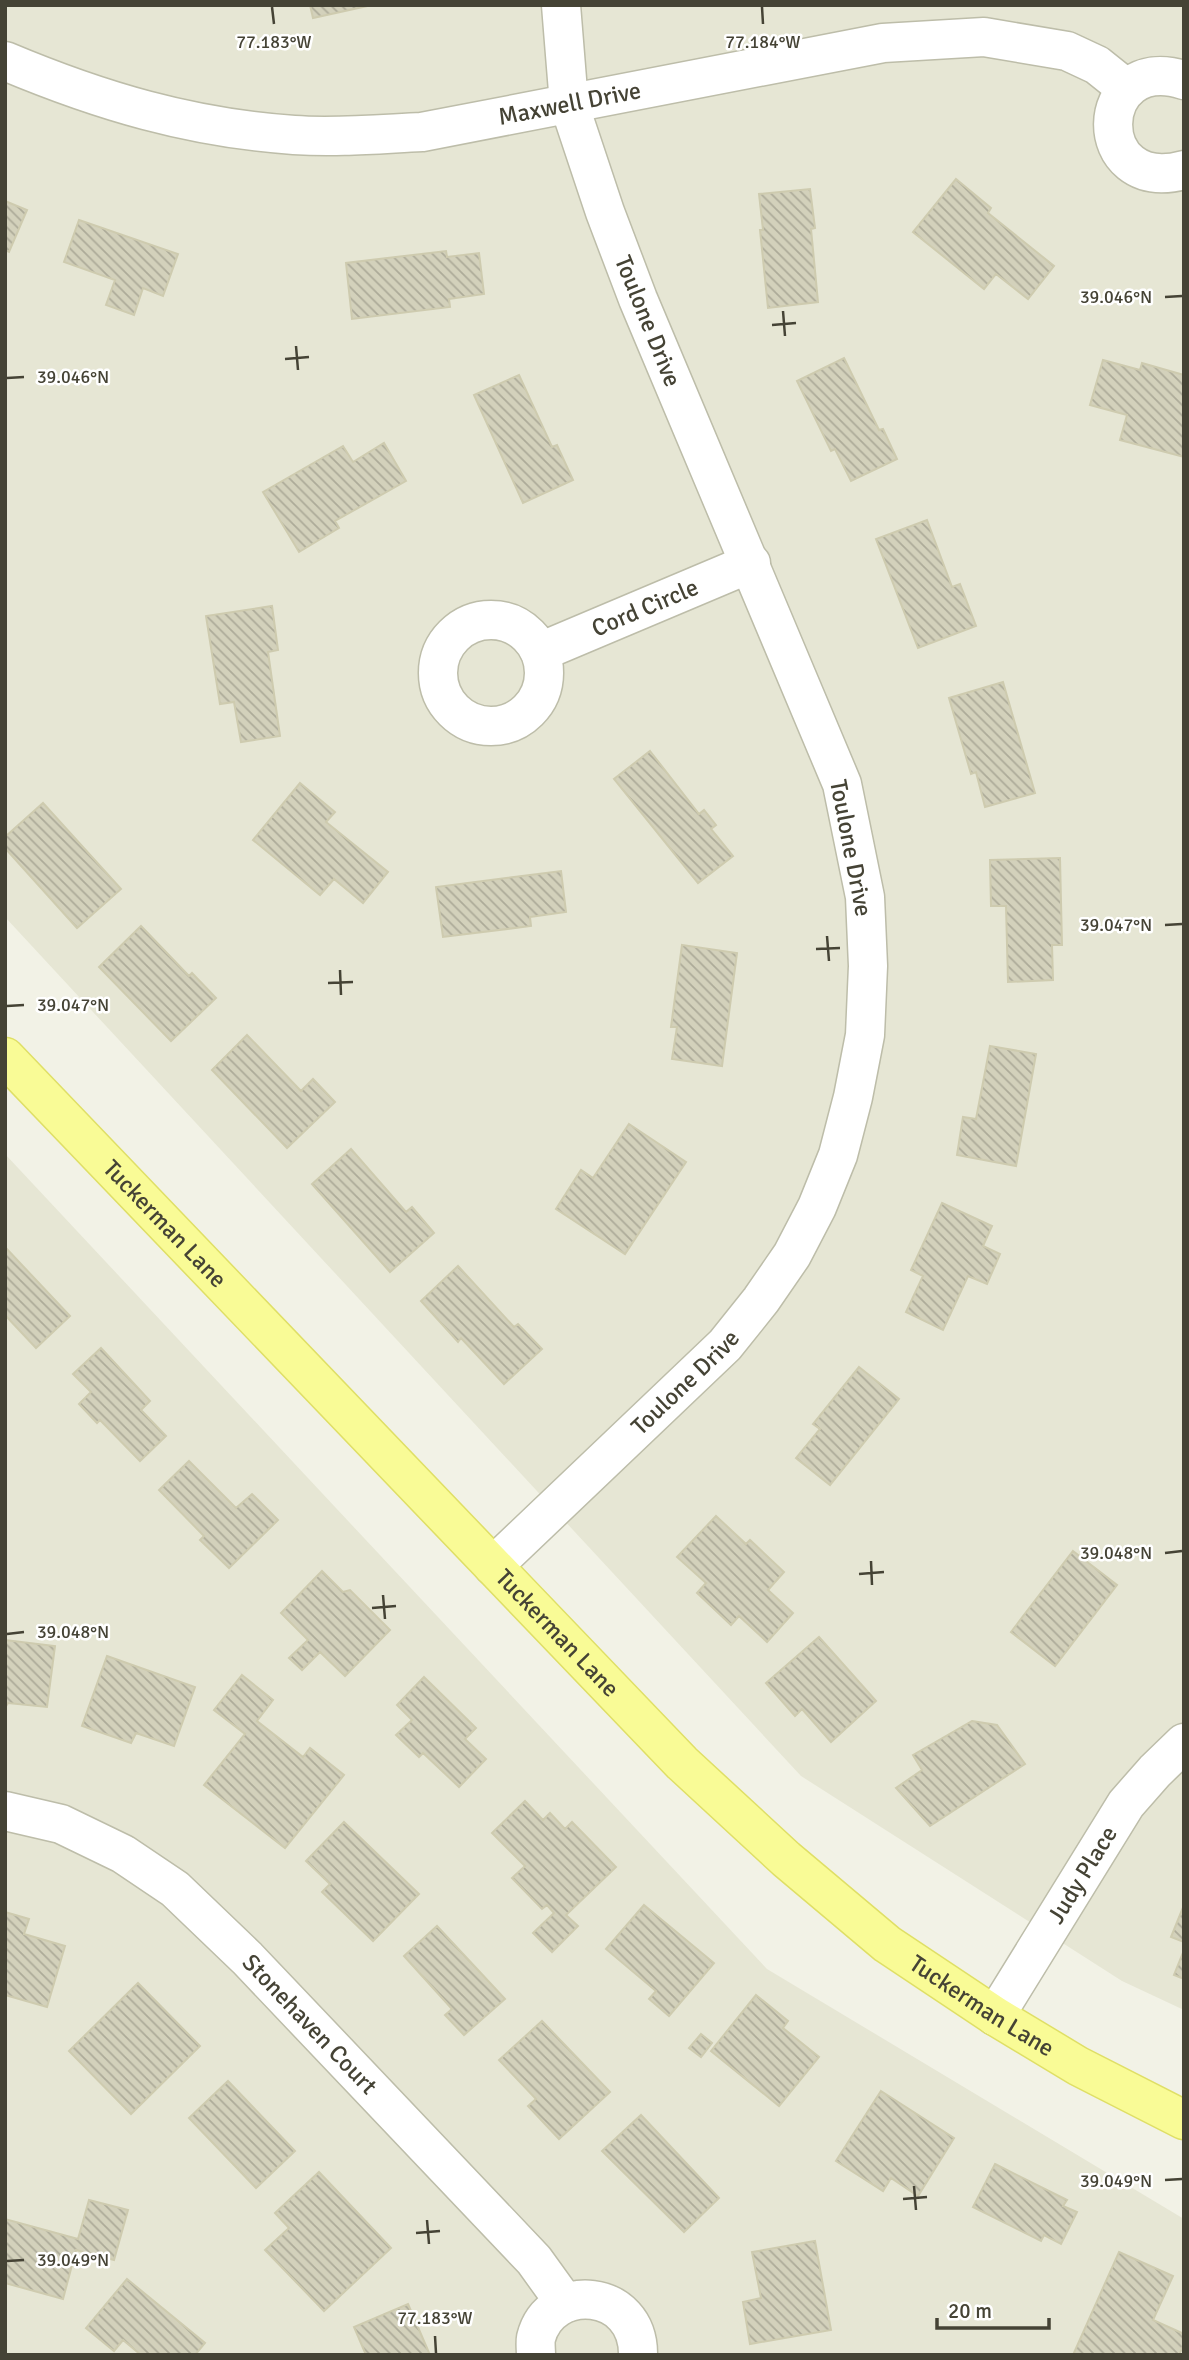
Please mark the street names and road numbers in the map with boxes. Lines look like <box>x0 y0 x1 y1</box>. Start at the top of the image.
street label: Maxwell Drive <box>496 75 643 132</box>
street label: Toulone Drive <box>608 251 688 391</box>
street label: Cord Circle <box>587 572 703 643</box>
street label: Toulone Drive <box>823 777 879 919</box>
street label: Tuckerman Lane <box>97 1153 233 1294</box>
street label: Toulone Drive <box>625 1324 746 1441</box>
street label: Tuckerman Lane <box>489 1563 626 1703</box>
street label: Judy Place <box>1041 1820 1124 1929</box>
street label: Stonehaven Court <box>236 1948 384 2101</box>
street label: Tuckerman Lane <box>904 1948 1060 2063</box>

